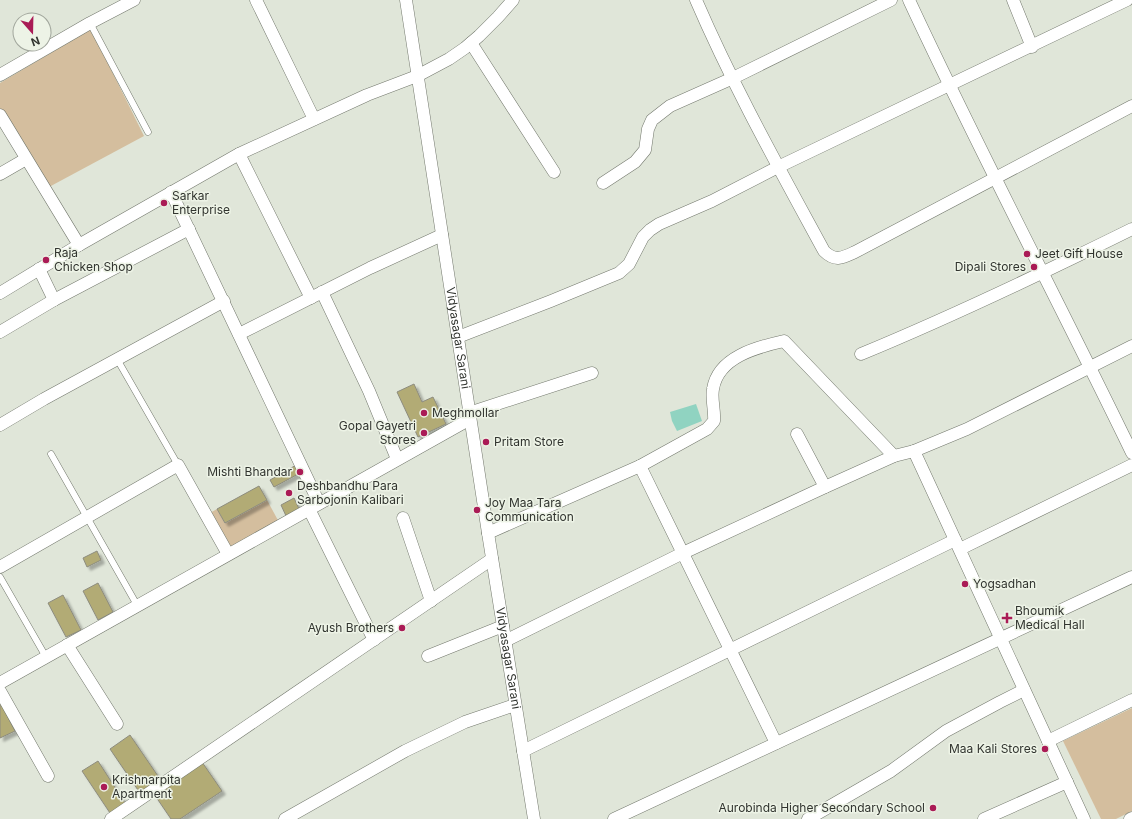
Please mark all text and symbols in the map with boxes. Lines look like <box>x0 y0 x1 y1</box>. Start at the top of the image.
north arrow <box>12 12 52 52</box>
text: N <box>29 33 42 49</box>
place label: Sarkar Enterprise <box>172 188 230 217</box>
marker: Sarkar Enterprise <box>159 198 169 208</box>
place label: Raja Chicken Shop <box>54 245 133 274</box>
place label: Jeet Gift House <box>1035 246 1123 261</box>
marker: Jeet Gift House <box>1022 249 1032 259</box>
marker: Raja Chicken Shop <box>41 255 51 265</box>
place label: Dipali Stores <box>955 259 1026 274</box>
marker: Dipali Stores <box>1029 262 1039 272</box>
street label: Vidyasagar Sarani <box>443 286 474 390</box>
place label: Meghmollar <box>432 405 500 420</box>
marker: Meghmollar <box>419 408 429 418</box>
place label: Gopal Gayetri Stores <box>339 418 416 447</box>
marker: Gopal Gayetri Stores <box>419 428 429 438</box>
place label: Pritam Store <box>494 434 564 449</box>
marker: Pritam Store <box>481 437 491 447</box>
place label: Mishti Bhandar <box>207 464 292 479</box>
marker: Mishti Bhandar <box>295 467 305 477</box>
place label: Deshbandhu Para Sarbojonin Kalibari <box>297 478 404 507</box>
marker: Deshbandhu Para Sarbojonin Kalibari <box>284 488 294 498</box>
place label: Joy Maa Tara Communication <box>485 495 574 524</box>
marker: Joy Maa Tara Communication <box>472 505 482 515</box>
place label: Yogsadhan <box>973 576 1036 591</box>
marker: Yogsadhan <box>960 579 970 589</box>
place label: Bhoumik Medical Hall <box>1015 603 1085 632</box>
street label: Vidyasagar Sarani <box>493 606 524 710</box>
marker: Bhoumik Medical Hall <box>1002 613 1012 623</box>
place label: Ayush Brothers <box>308 620 394 635</box>
marker: Ayush Brothers <box>397 623 407 633</box>
place label: Maa Kali Stores <box>949 741 1037 756</box>
marker: Maa Kali Stores <box>1040 744 1050 754</box>
place label: Krishnarpita Apartment <box>112 772 181 801</box>
marker: Krishnarpita Apartment <box>99 782 109 792</box>
place label: Aurobinda Higher Secondary School <box>718 800 925 815</box>
marker: Aurobinda Higher Secondary School <box>928 803 938 813</box>

